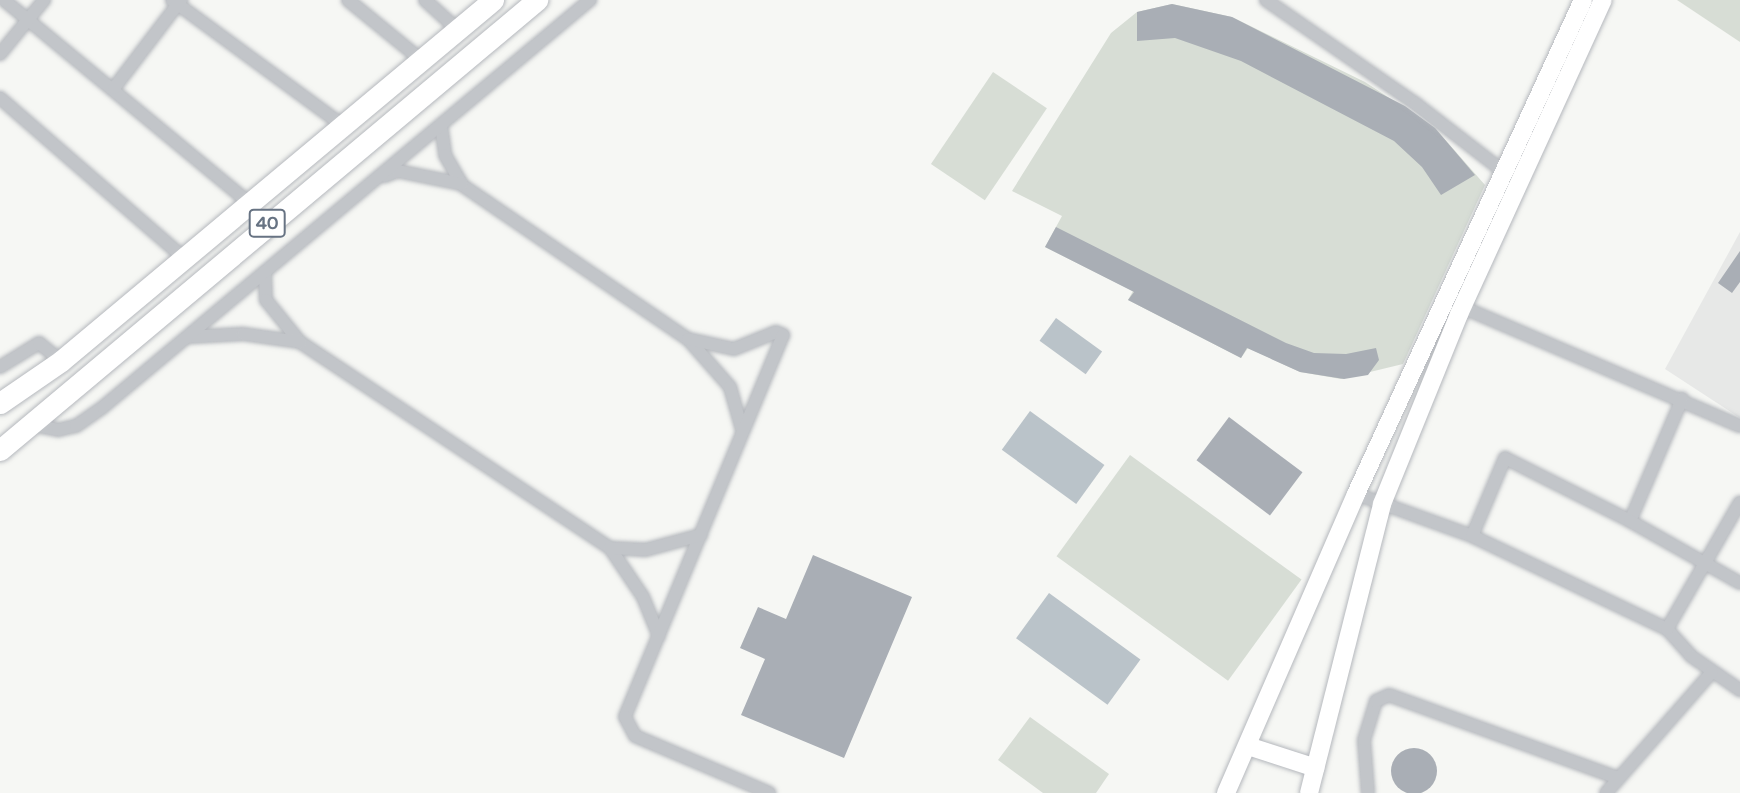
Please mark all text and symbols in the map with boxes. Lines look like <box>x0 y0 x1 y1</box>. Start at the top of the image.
road number: 40 <box>248 208 286 238</box>

